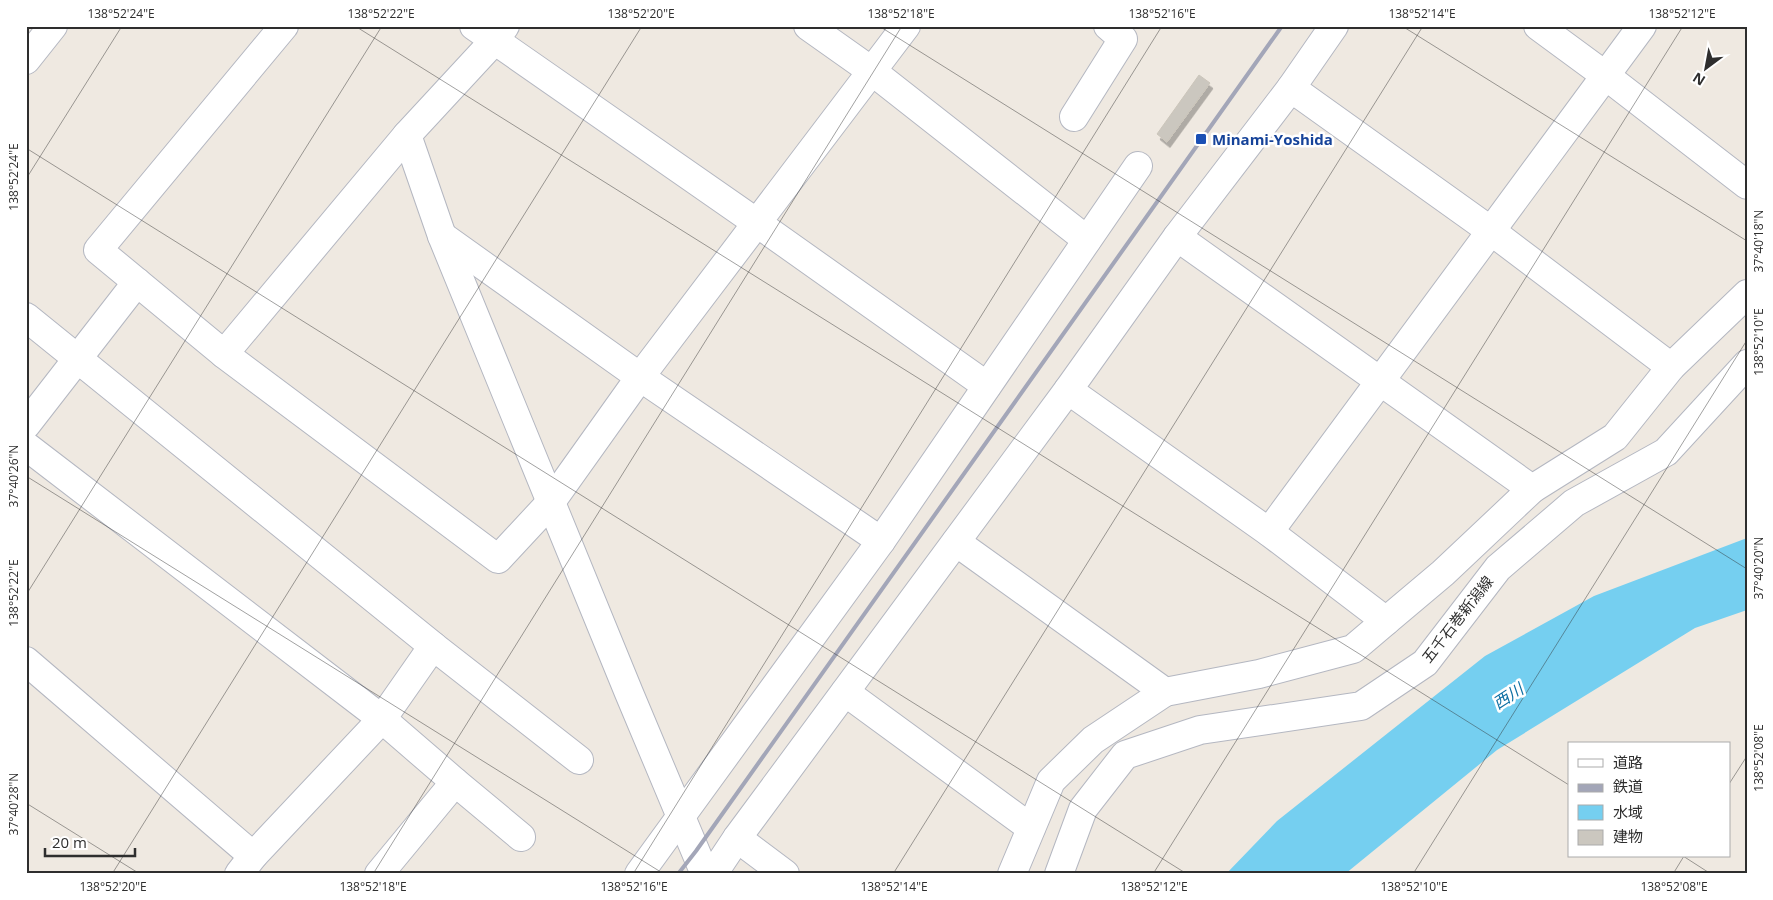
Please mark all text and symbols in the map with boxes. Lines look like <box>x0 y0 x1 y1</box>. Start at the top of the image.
text: 138°52'24"E <box>87 5 155 22</box>
text: 138°52'22"E <box>347 5 415 22</box>
text: 138°52'20"E <box>607 5 675 22</box>
text: 138°52'18"E <box>867 5 935 22</box>
text: 138°52'16"E <box>1128 5 1196 22</box>
text: 138°52'14"E <box>1388 5 1456 22</box>
text: 138°52'12"E <box>1648 5 1716 22</box>
north arrow <box>1680 42 1730 92</box>
text: N <box>1689 68 1709 91</box>
place label: Minami-Yoshida <box>1212 129 1333 149</box>
marker: Minami-Yoshida <box>1194 132 1208 146</box>
text: 138°52'24"E <box>5 143 22 211</box>
text: 37°40'18"N <box>1750 210 1767 272</box>
text: 138°52'10"E <box>1750 308 1767 376</box>
text: 37°40'26"N <box>5 445 22 507</box>
text: 37°40'20"N <box>1750 537 1767 599</box>
text: 138°52'22"E <box>5 559 22 627</box>
street label: 五千石巻新潟線 <box>1417 571 1497 667</box>
water label: 西川 <box>1489 677 1529 714</box>
text: 138°52'08"E <box>1750 724 1767 792</box>
legend <box>1568 742 1730 858</box>
text: 道路 <box>1613 752 1643 772</box>
text: 37°40'28"N <box>5 773 22 835</box>
text: 鉄道 <box>1613 776 1643 796</box>
text: 水域 <box>1613 802 1643 822</box>
scale bar <box>45 825 135 857</box>
text: 建物 <box>1613 826 1643 846</box>
text: 20 m <box>52 832 87 852</box>
text: 138°52'20"E <box>79 878 147 895</box>
text: 138°52'18"E <box>339 878 407 895</box>
text: 138°52'16"E <box>600 878 668 895</box>
text: 138°52'14"E <box>860 878 928 895</box>
text: 138°52'12"E <box>1120 878 1188 895</box>
text: 138°52'10"E <box>1380 878 1448 895</box>
text: 138°52'08"E <box>1640 878 1708 895</box>

